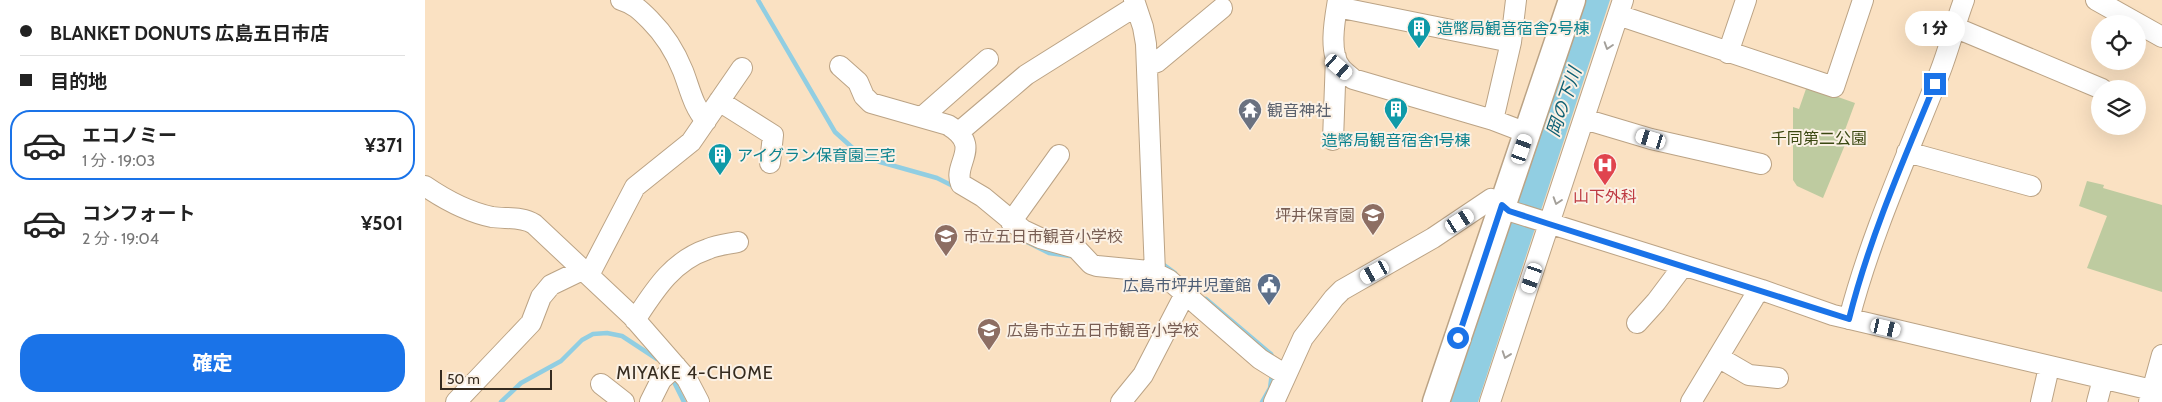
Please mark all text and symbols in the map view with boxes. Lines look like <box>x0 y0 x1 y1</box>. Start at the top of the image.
callout: 1 分 <box>1905 12 1965 46</box>
building icon: 造幣局観音宿舎2号棟 <box>1406 15 1432 49</box>
map controls <box>2091 15 2146 135</box>
button: locate <box>2091 15 2146 70</box>
place label: 造幣局観音宿舎2号棟 <box>1437 19 1589 38</box>
text: 1 分 <box>1922 19 1948 38</box>
text: BLANKET DONUTS 広島五日市店 <box>50 22 329 45</box>
one-way arrow <box>1603 42 1613 50</box>
car <box>1322 51 1355 83</box>
water label: 岡の下川 <box>1542 62 1587 140</box>
text: 目的地 <box>50 70 107 93</box>
route end <box>1924 73 1946 95</box>
button: layers <box>2091 80 2146 135</box>
building icon: 造幣局観音宿舎1号棟 <box>1383 96 1409 130</box>
temple icon: 観音神社 <box>1237 97 1263 131</box>
place label: 観音神社 <box>1267 101 1331 120</box>
icon: car <box>22 123 67 168</box>
text: エコノミー <box>82 124 177 147</box>
car <box>1634 127 1667 151</box>
park label: 千同第二公園 <box>1771 129 1867 148</box>
place label: 造幣局観音宿舎1号棟 <box>1321 131 1471 150</box>
car <box>1510 132 1533 166</box>
text: ¥371 <box>365 134 403 157</box>
building icon: アイグラン保育園三宅 <box>707 142 733 176</box>
place label: アイグラン保育園三宅 <box>737 146 896 165</box>
text: 1 分 · 19:03 <box>82 151 155 170</box>
hospital icon: 山下外科 <box>1592 152 1618 186</box>
place label: 山下外科 <box>1573 187 1637 206</box>
one-way arrow <box>1553 196 1563 204</box>
icon: car <box>22 201 67 246</box>
text: コンフォート <box>82 202 195 225</box>
school or university icon: 坪井保育園 <box>1360 202 1386 236</box>
place label: 坪井保育園 <box>1275 206 1355 225</box>
car <box>1443 207 1476 235</box>
text: ¥501 <box>361 212 403 235</box>
school or university icon: 市立五日市観音小学校 <box>933 223 959 257</box>
place label: 市立五日市観音小学校 <box>963 227 1123 246</box>
text: 2 分 · 19:04 <box>82 229 159 248</box>
car <box>1358 258 1391 286</box>
car <box>1520 261 1543 295</box>
public building icon: 広島市坪井児童館 <box>1256 272 1282 306</box>
place label: 広島市坪井児童館 <box>1123 276 1251 295</box>
school or university icon: 広島市立五日市観音小学校 <box>976 317 1002 351</box>
car <box>1869 317 1902 339</box>
place label: 広島市立五日市観音小学校 <box>1007 321 1199 340</box>
route start <box>1447 327 1469 349</box>
button: 確定 <box>20 334 405 392</box>
one-way arrow <box>1501 350 1511 359</box>
district label: MIYAKE 4-CHOME <box>616 362 774 384</box>
scale bar <box>440 367 553 390</box>
text: 50 m <box>447 370 480 388</box>

